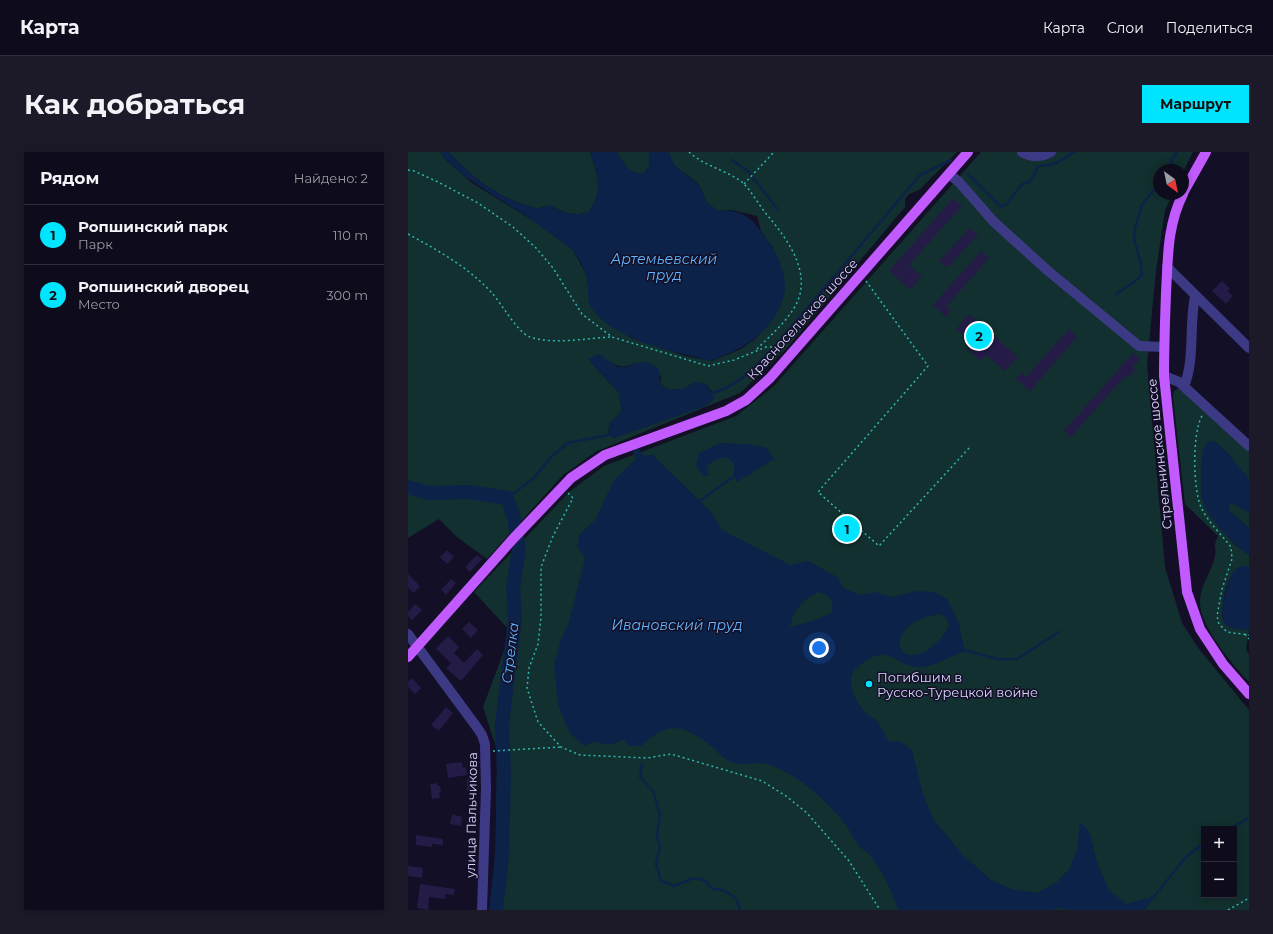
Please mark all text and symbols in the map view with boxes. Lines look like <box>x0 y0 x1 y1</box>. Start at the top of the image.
text: Карта <box>20 16 80 39</box>
text: Карта <box>1043 19 1085 37</box>
text: Слои <box>1107 19 1144 37</box>
text: Поделиться <box>1166 19 1253 37</box>
button: Маршрут <box>1142 85 1249 123</box>
text: Как добраться <box>24 87 245 121</box>
north arrow <box>1153 164 1189 200</box>
text: Рядом <box>40 168 99 188</box>
text: Найдено: 2 <box>294 170 368 186</box>
text: Ропшинский парк <box>78 217 228 236</box>
text: 1 <box>50 227 56 243</box>
text: 110 m <box>333 227 368 243</box>
text: Парк <box>78 236 113 252</box>
water label: Артемьевский пруд <box>610 250 717 284</box>
street label: Красносельское шоссе <box>743 255 861 383</box>
text: Ропшинский дворец <box>78 277 249 296</box>
text: 2 <box>49 287 57 303</box>
text: 300 m <box>326 287 368 303</box>
text: Место <box>78 296 120 312</box>
pin: 2 <box>966 321 992 351</box>
street label: Стрельнинское шоссе <box>1143 378 1175 530</box>
pin: 1 <box>834 514 860 544</box>
water label: Ивановский пруд <box>611 616 743 634</box>
water label: Стрелка <box>497 621 523 685</box>
your location <box>809 638 829 658</box>
place label: Погибшим в Русско-Турецкой войне <box>877 669 1038 700</box>
marker: Погибшим в Русско-Турецкой войне <box>864 679 874 689</box>
street label: улица Пальчикова <box>462 752 480 879</box>
map controls <box>1201 826 1237 898</box>
button: + <box>1201 826 1237 862</box>
button: − <box>1201 862 1237 898</box>

